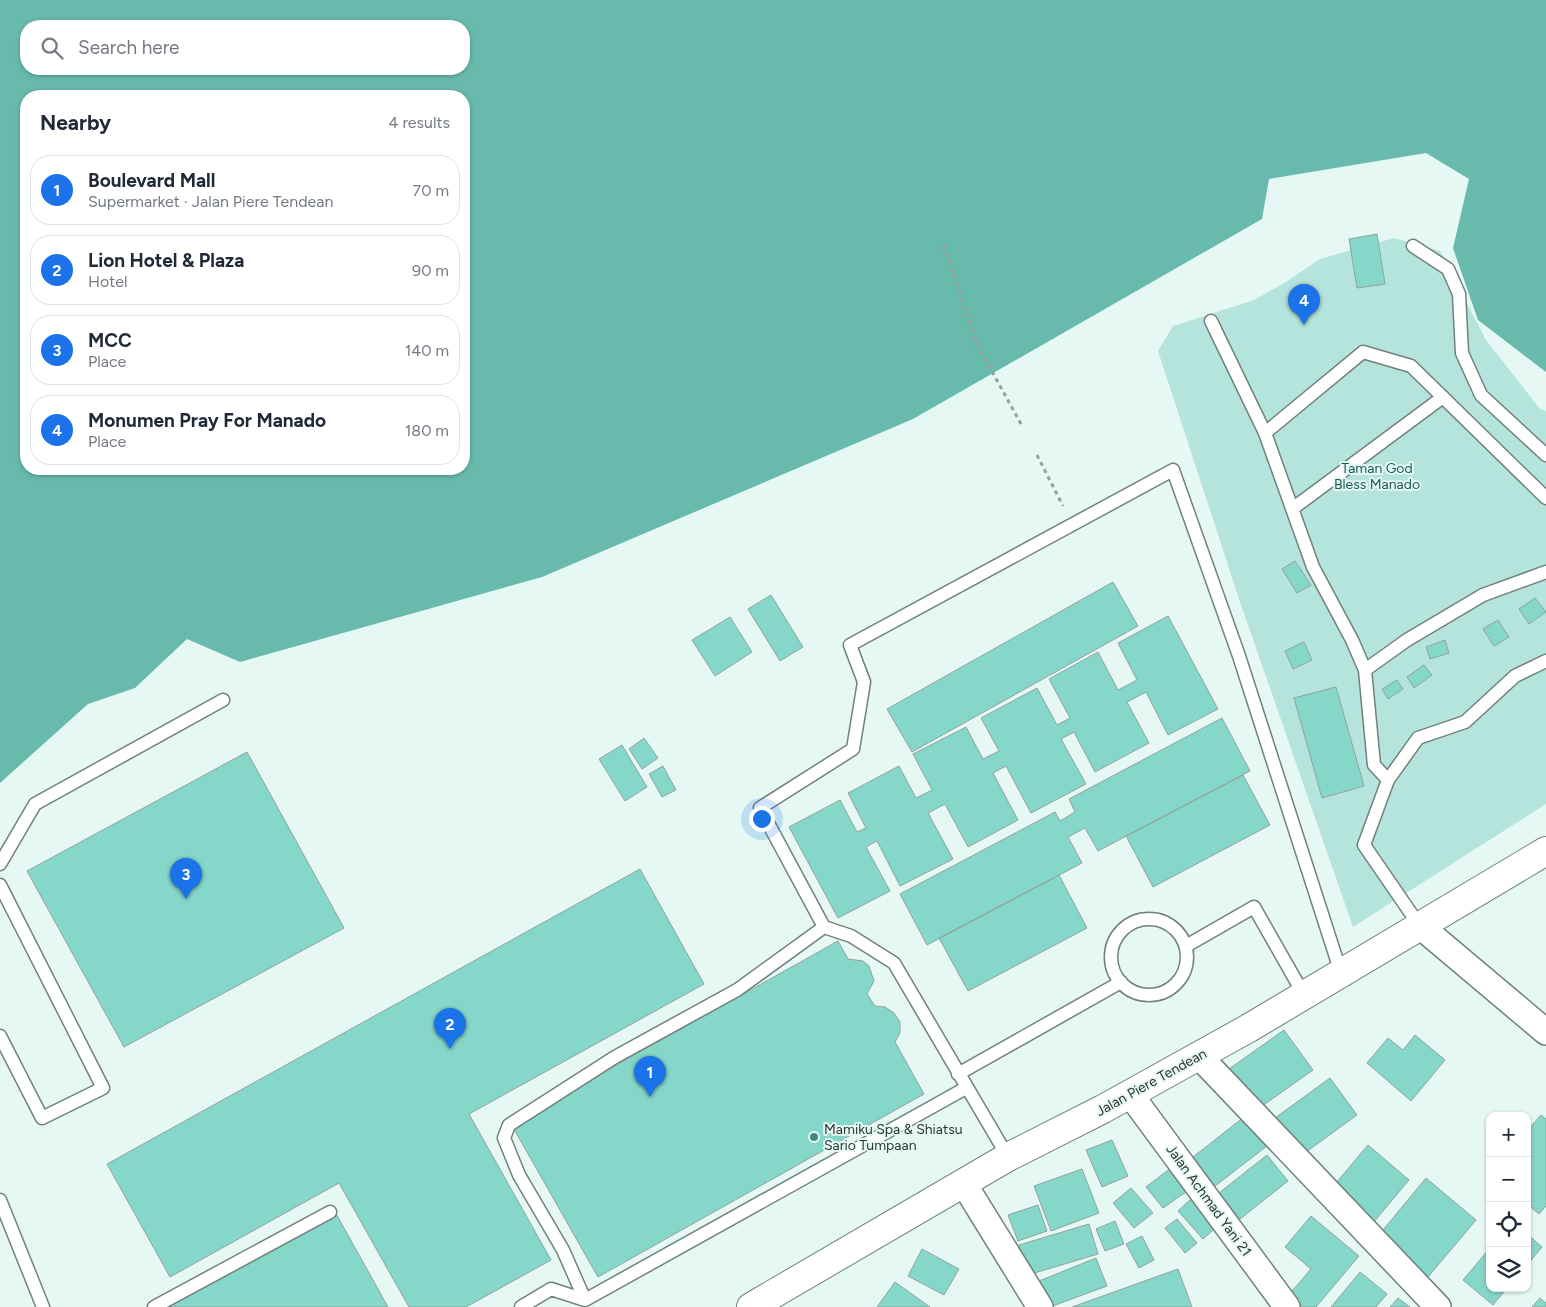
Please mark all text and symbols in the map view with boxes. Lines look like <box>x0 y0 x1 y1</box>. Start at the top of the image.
search box <box>20 20 470 75</box>
icon: search <box>38 34 66 62</box>
text: Search here <box>78 36 180 59</box>
text: Nearby <box>40 110 111 135</box>
text: 4 results <box>389 113 450 132</box>
text: Boulevard Mall <box>88 169 215 192</box>
text: 1 <box>54 181 60 200</box>
text: 70 m <box>413 181 449 200</box>
text: Supermarket · Jalan Piere Tendean <box>88 192 333 211</box>
text: Lion Hotel & Plaza <box>88 249 244 272</box>
text: 2 <box>52 261 62 280</box>
text: 90 m <box>412 261 449 280</box>
text: Hotel <box>88 272 128 291</box>
pin: 4 <box>1288 284 1320 325</box>
text: MCC <box>88 329 132 352</box>
text: 3 <box>53 341 61 360</box>
text: 140 m <box>405 341 449 360</box>
text: Place <box>88 352 126 371</box>
text: Monumen Pray For Manado <box>88 409 326 432</box>
text: 4 <box>52 421 62 440</box>
text: 180 m <box>405 421 449 440</box>
text: Place <box>88 432 126 451</box>
park label: Taman God Bless Manado <box>1334 460 1420 493</box>
your location <box>749 806 775 832</box>
pin: 3 <box>170 858 202 899</box>
pin: 2 <box>434 1008 466 1049</box>
street label: Jalan Piere Tendean <box>1093 1045 1210 1120</box>
pin: 1 <box>634 1056 666 1097</box>
map controls <box>1486 1112 1531 1292</box>
button: + <box>1486 1112 1531 1157</box>
place label: Mamiku Spa & Shiatsu Sario Tumpaan <box>824 1121 963 1154</box>
marker: Mamiku Spa & Shiatsu Sario Tumpaan <box>808 1131 820 1143</box>
street label: Jalan Achmad Yani 21 <box>1162 1141 1255 1260</box>
button: − <box>1486 1157 1531 1202</box>
button: locate <box>1486 1202 1531 1247</box>
button: layers <box>1486 1247 1531 1292</box>

